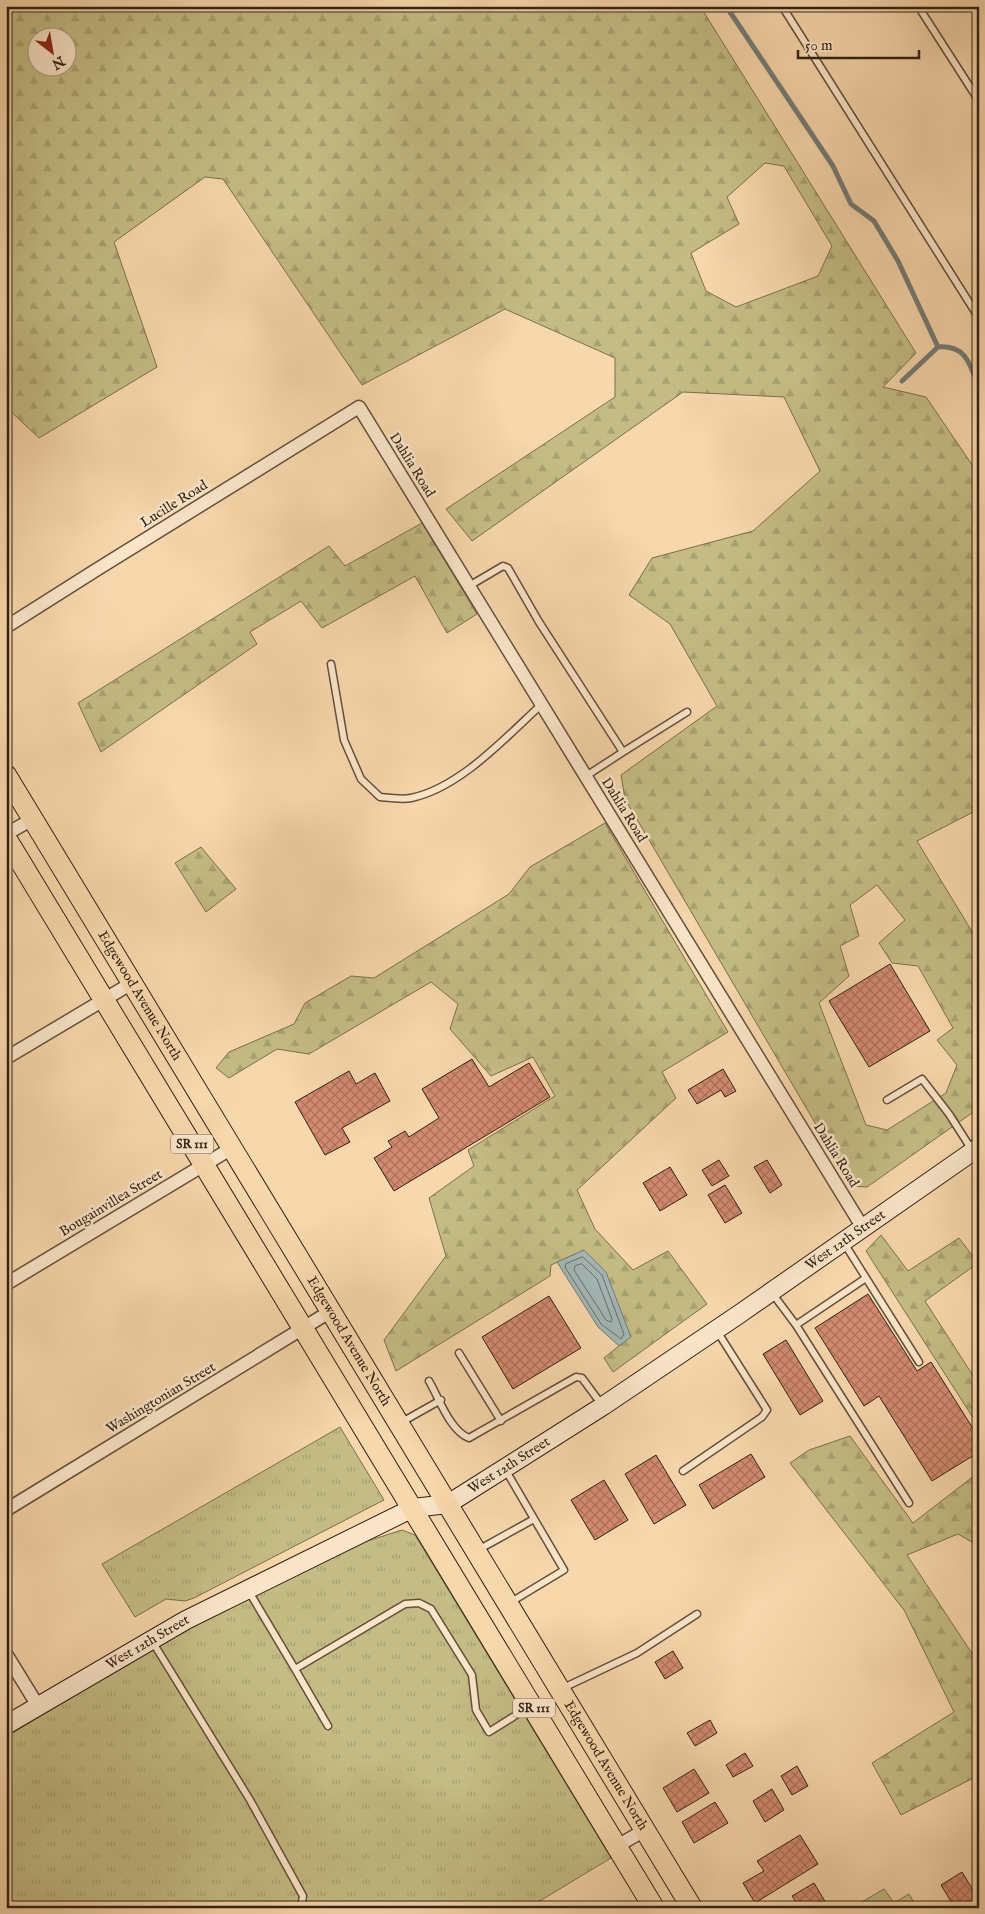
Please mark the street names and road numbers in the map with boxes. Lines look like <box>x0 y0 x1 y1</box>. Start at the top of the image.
street label: Dahlia Road <box>385 429 439 501</box>
street label: Lucille Road <box>137 476 211 532</box>
street label: Dahlia Road <box>597 774 651 846</box>
street label: Edgewood Avenue North <box>93 928 186 1064</box>
street label: Dahlia Road <box>809 1119 863 1191</box>
road number: SR 111 <box>171 1134 213 1154</box>
street label: Bougainvillea Street <box>56 1165 166 1241</box>
street label: West 12th Street <box>802 1206 889 1274</box>
street label: Edgewood Avenue North <box>303 1273 395 1410</box>
street label: Washingtonian Street <box>103 1358 219 1438</box>
street label: West 12th Street <box>465 1433 554 1498</box>
street label: West 12th Street <box>103 1611 192 1674</box>
street label: Edgewood Avenue North <box>560 1697 652 1834</box>
road number: SR 111 <box>513 1699 555 1718</box>

